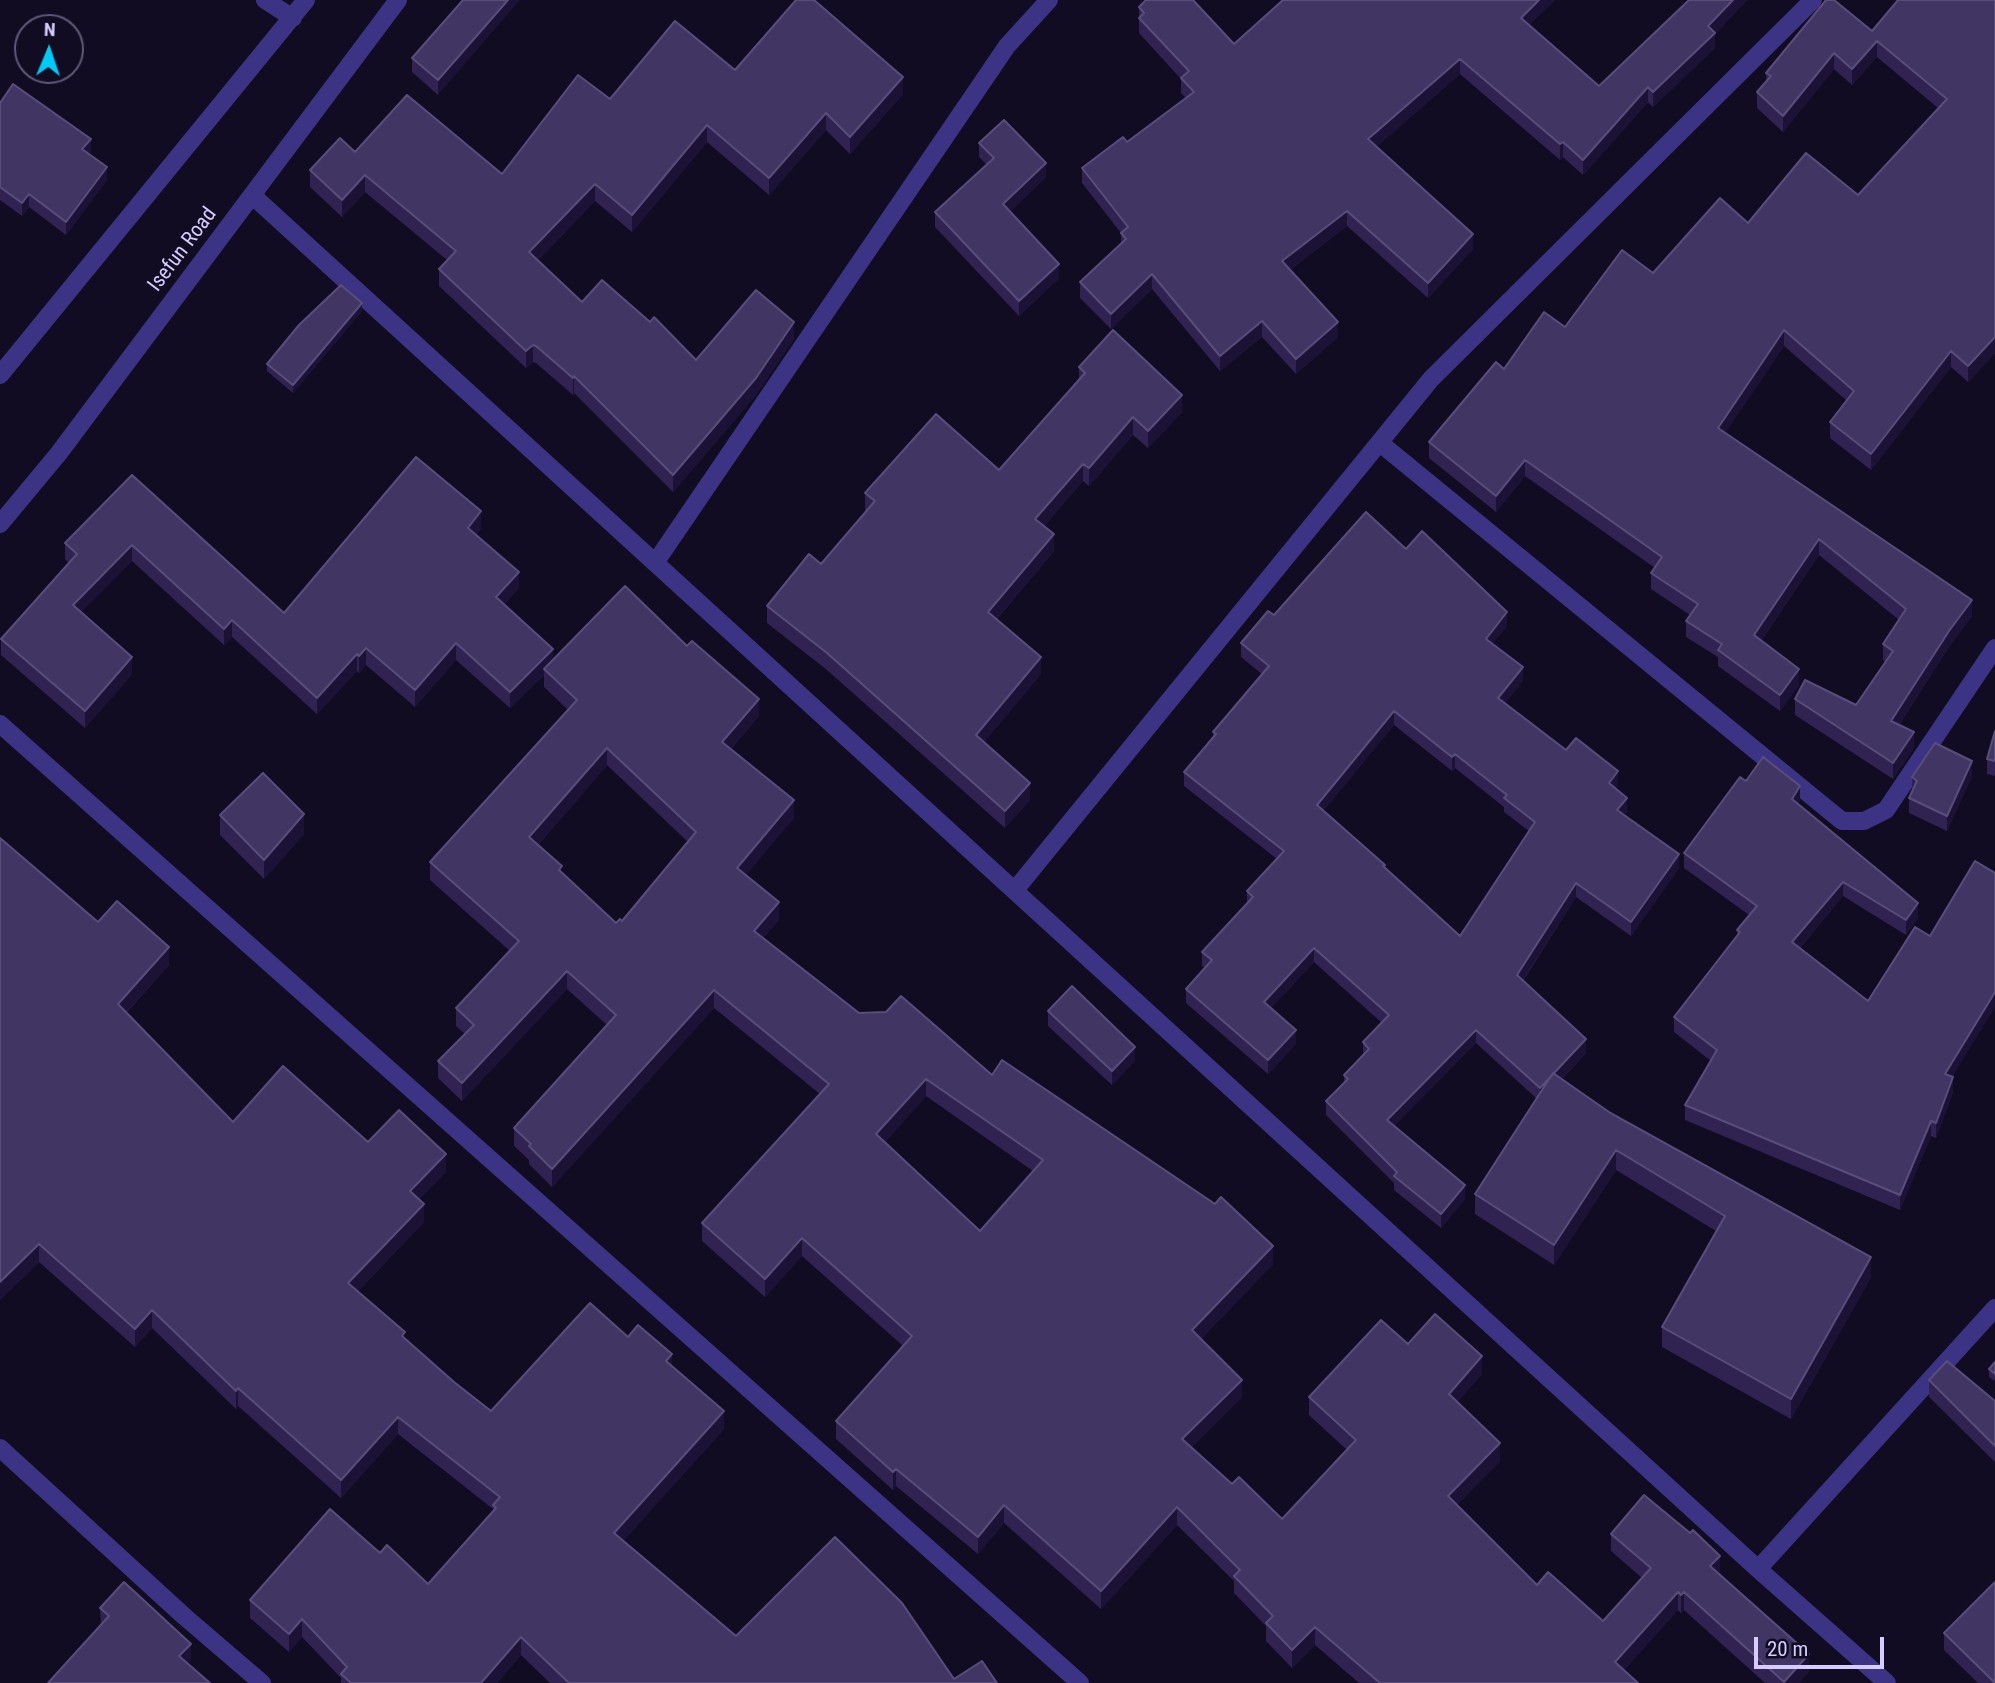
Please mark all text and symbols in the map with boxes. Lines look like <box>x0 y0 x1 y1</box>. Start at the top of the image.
north arrow <box>14 14 84 84</box>
text: N <box>43 18 56 41</box>
street label: Isefun Road <box>143 203 223 297</box>
scale bar <box>1757 1624 1886 1668</box>
text: 20 m <box>1767 1637 1808 1661</box>

